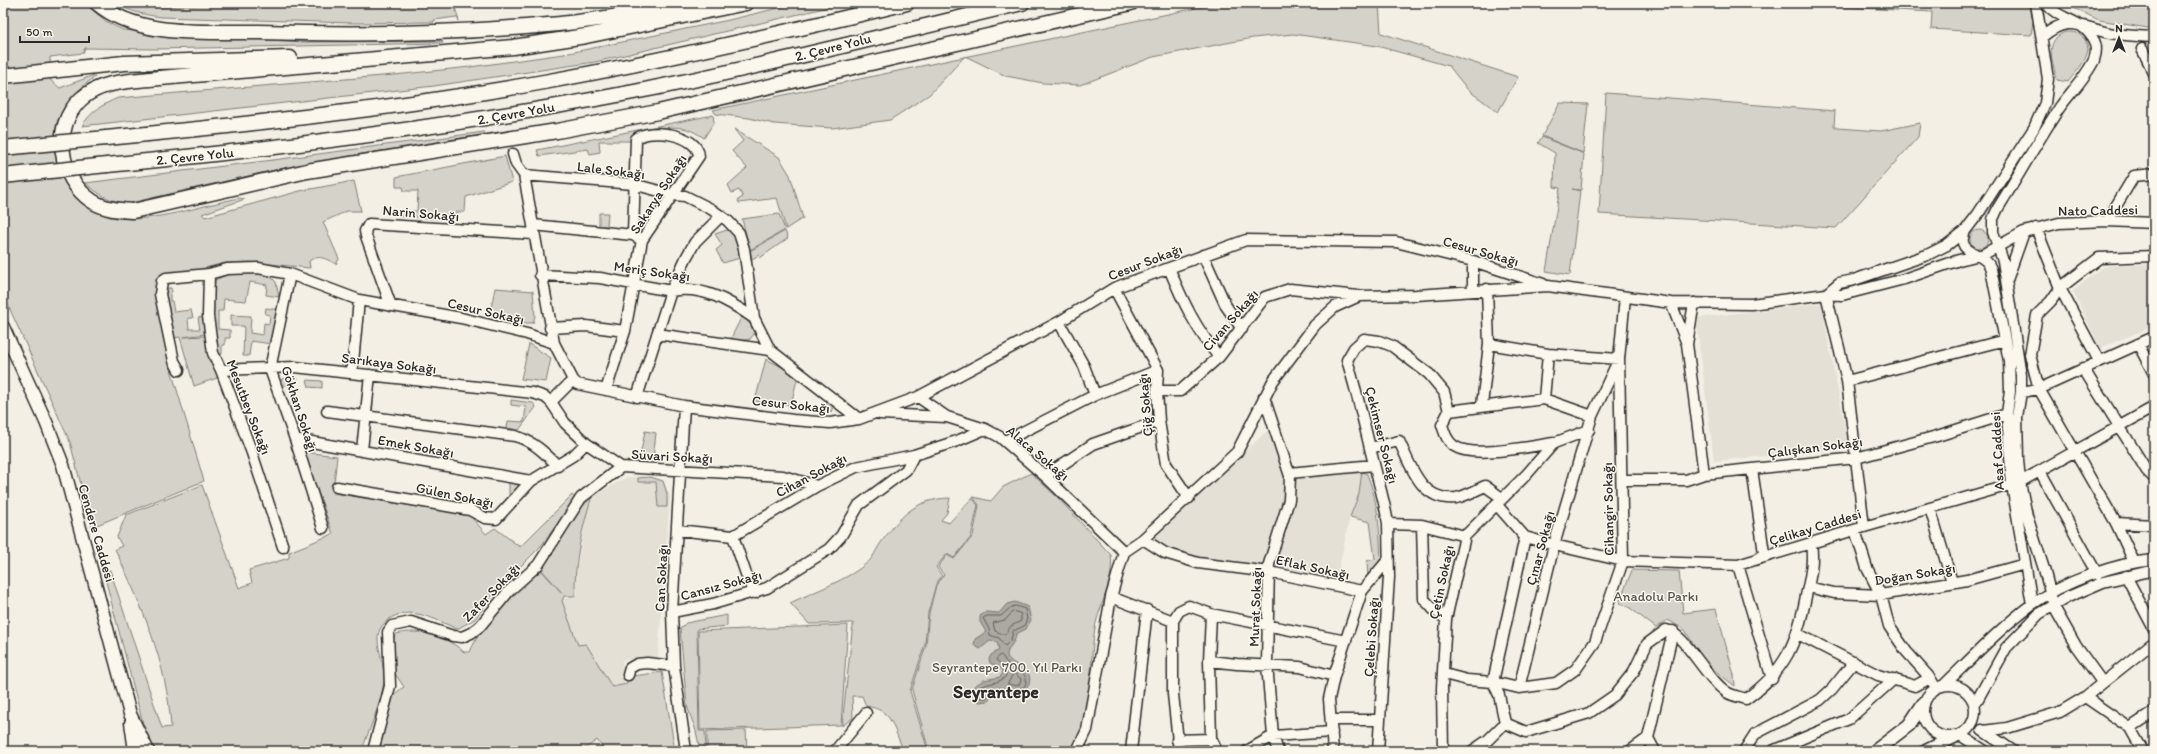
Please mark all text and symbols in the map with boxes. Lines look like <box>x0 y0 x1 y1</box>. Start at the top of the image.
scale bar <box>20 18 89 44</box>
north arrow <box>2099 18 2139 58</box>
text: N <box>2115 22 2123 35</box>
text: 50 m <box>26 25 52 39</box>
street label: 2. Çevre Yolu <box>793 30 873 65</box>
street label: 2. Çevre Yolu <box>476 98 556 129</box>
street label: 2. Çevre Yolu <box>155 144 235 169</box>
street label: Sakarya Sokağı <box>626 151 690 237</box>
street label: Lale Sokağı <box>576 158 646 183</box>
street label: Nato Caddesi <box>2058 201 2138 220</box>
street label: Narin Sokağı <box>382 202 460 225</box>
street label: Cesur Sokağı <box>1441 233 1521 270</box>
street label: Cesur Sokağı <box>1106 241 1185 284</box>
street label: Meriç Sokağı <box>613 258 691 285</box>
street label: Civan Sokağı <box>1199 286 1262 355</box>
street label: Cesur Sokağı <box>446 294 526 329</box>
street label: Sarıkaya Sokağı <box>340 349 437 378</box>
street label: Mesutbey Sokağı <box>223 357 274 457</box>
street label: Gökhan Sokağı <box>278 364 321 455</box>
street label: Çiğ Sokağı <box>1134 373 1157 437</box>
street label: Çekimser Sokağı <box>1361 385 1402 485</box>
street label: Cesur Sokağı <box>751 392 831 417</box>
street label: Asaf Caddesi <box>1987 411 2008 491</box>
street label: Alaca Sokağı <box>1003 422 1073 485</box>
street label: Emek Sokağı <box>377 431 455 462</box>
street label: Çalışkan Sokağı <box>1767 433 1863 462</box>
street label: Süvari Sokağı <box>631 446 713 467</box>
street label: Cihan Sokağı <box>773 450 850 501</box>
street label: Cihangir Sokağı <box>1599 462 1618 556</box>
street label: Gülen Sokağı <box>415 479 495 512</box>
street label: Cendere Caddesi <box>74 482 119 584</box>
street label: Çelikay Caddesi <box>1767 505 1863 550</box>
street label: Çınar Sokağı <box>1522 509 1559 587</box>
street label: Çetin Sokağı <box>1425 543 1458 621</box>
street label: Can Sokağı <box>651 544 672 612</box>
street label: Eflak Sokağı <box>1274 551 1351 584</box>
street label: Zafer Sokağı <box>459 559 524 626</box>
street label: Doğan Sokağı <box>1873 560 1957 589</box>
street label: Cansız Sokağı <box>679 566 764 604</box>
street label: Murat Sokağı <box>1246 567 1265 647</box>
park label: Anadolu Parkı <box>1614 588 1698 605</box>
street label: Çelebi Sokağı <box>1360 596 1383 678</box>
park label: Seyrantepe 700. Yıl Parkı <box>932 659 1082 676</box>
district label: Seyrantepe <box>953 681 1039 703</box>

